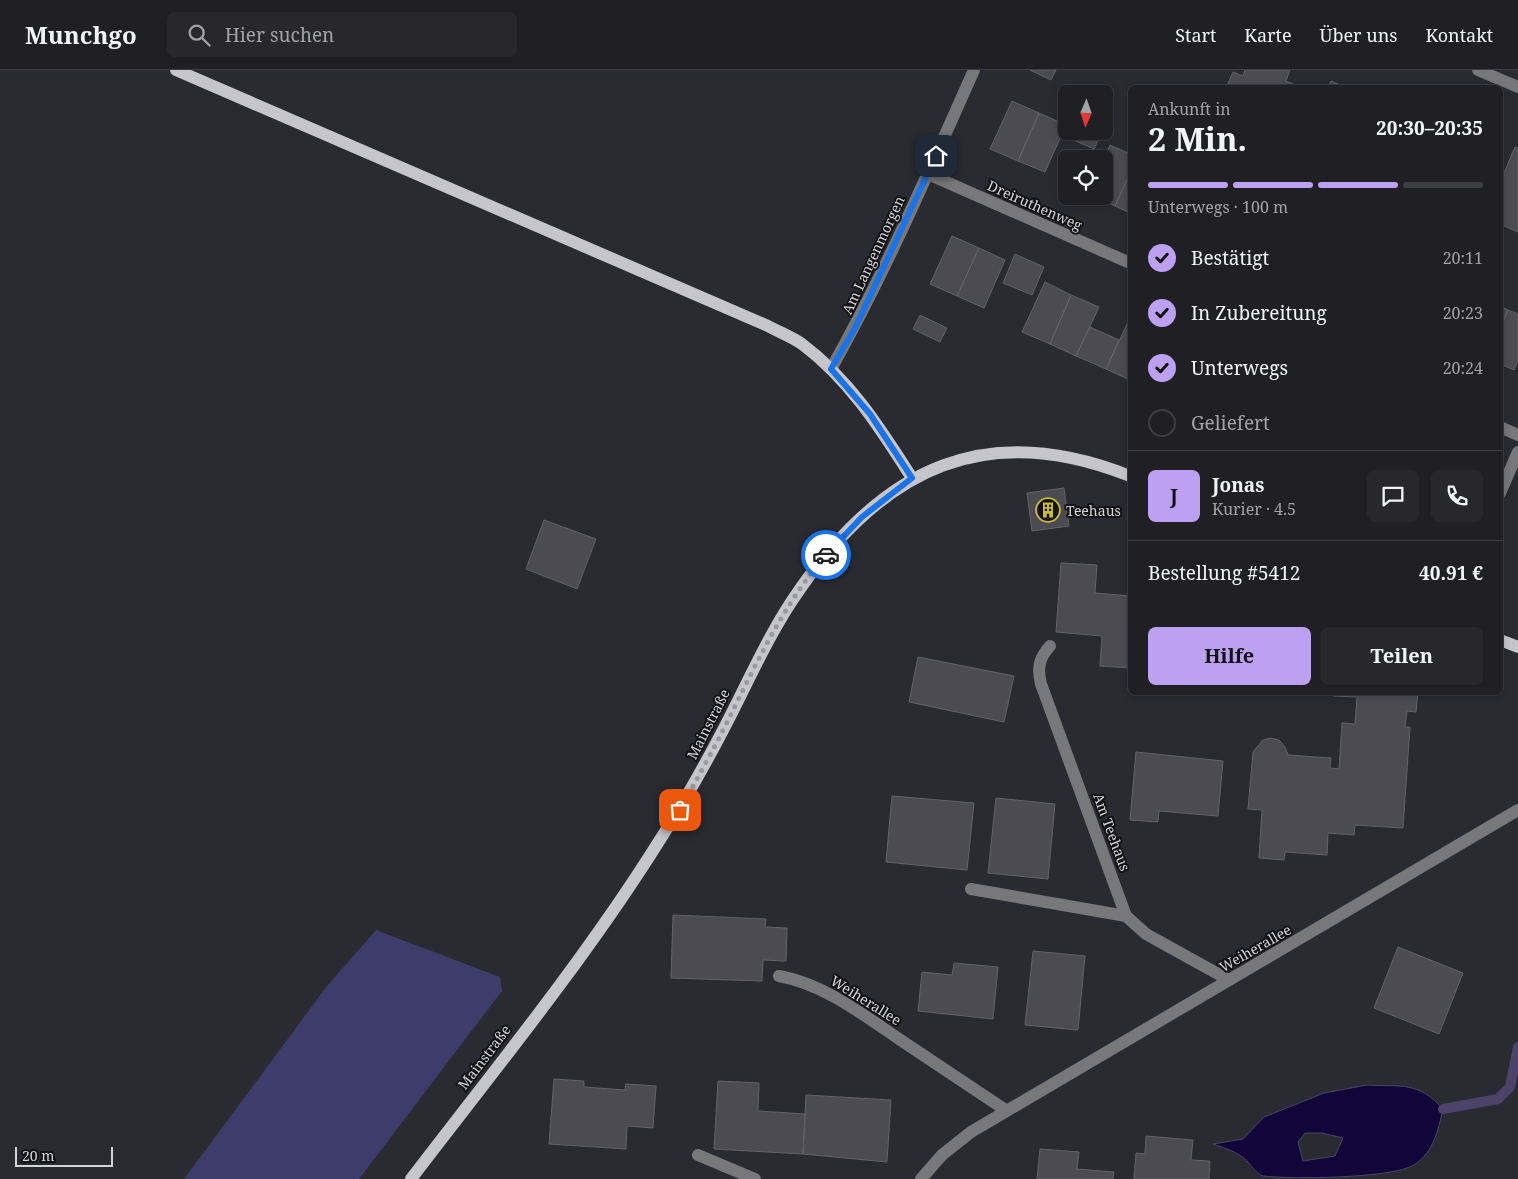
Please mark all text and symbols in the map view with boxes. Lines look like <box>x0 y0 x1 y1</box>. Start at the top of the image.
search box <box>167 12 517 57</box>
text: Munchgo <box>25 18 137 51</box>
icon: search <box>185 21 213 49</box>
text: Hier suchen <box>225 22 334 48</box>
text: Start <box>1175 23 1216 47</box>
text: Karte <box>1244 23 1292 47</box>
text: Über uns <box>1320 23 1397 47</box>
text: Kontakt <box>1425 23 1493 47</box>
north arrow <box>1058 85 1112 140</box>
map controls <box>1058 85 1113 205</box>
text: Ankunft in <box>1148 98 1231 120</box>
text: 20:30–20:35 <box>1376 115 1483 141</box>
text: 2 Min. <box>1148 117 1247 160</box>
pin <box>915 135 957 177</box>
icon: home <box>922 142 950 170</box>
button: locate <box>1058 150 1113 205</box>
street label: Dreiruthenweg <box>985 176 1086 235</box>
street label: Am Langenmorgen <box>837 193 909 317</box>
text: Unterwegs · 100 m <box>1148 196 1288 218</box>
icon: check <box>1148 244 1176 272</box>
text: Bestätigt <box>1191 245 1269 271</box>
text: 20:11 <box>1443 247 1483 269</box>
icon: check <box>1148 299 1176 327</box>
text: In Zubereitung <box>1191 300 1327 326</box>
text: 20:23 <box>1443 302 1483 324</box>
icon: check <box>1148 354 1176 382</box>
text: Unterwegs <box>1191 355 1288 381</box>
text: 20:24 <box>1443 357 1483 379</box>
text: Geliefert <box>1191 410 1270 436</box>
button: chat <box>1367 470 1419 522</box>
button: phone <box>1431 470 1483 522</box>
text: Jonas <box>1212 472 1264 498</box>
text: J <box>1170 483 1178 509</box>
building icon: Teehaus <box>1035 497 1061 523</box>
text: Kurier · 4.5 <box>1212 498 1296 520</box>
place label: Teehaus <box>1066 501 1121 520</box>
courier <box>801 530 851 580</box>
icon: car <box>812 541 840 569</box>
text: Bestellung #5412 <box>1148 560 1300 586</box>
text: 40.91 € <box>1419 560 1483 586</box>
button: Hilfe <box>1148 627 1311 685</box>
button: Teilen <box>1321 627 1483 685</box>
street label: Mainstraße <box>682 686 734 762</box>
pin <box>659 789 701 831</box>
street label: Am Teehaus <box>1089 790 1135 874</box>
icon: bag <box>666 796 694 824</box>
street label: Weiherallee <box>1216 920 1294 976</box>
street label: Weiherallee <box>827 971 905 1029</box>
street label: Mainstraße <box>453 1021 515 1093</box>
scale bar <box>15 1144 112 1167</box>
text: 20 m <box>22 1146 55 1165</box>

